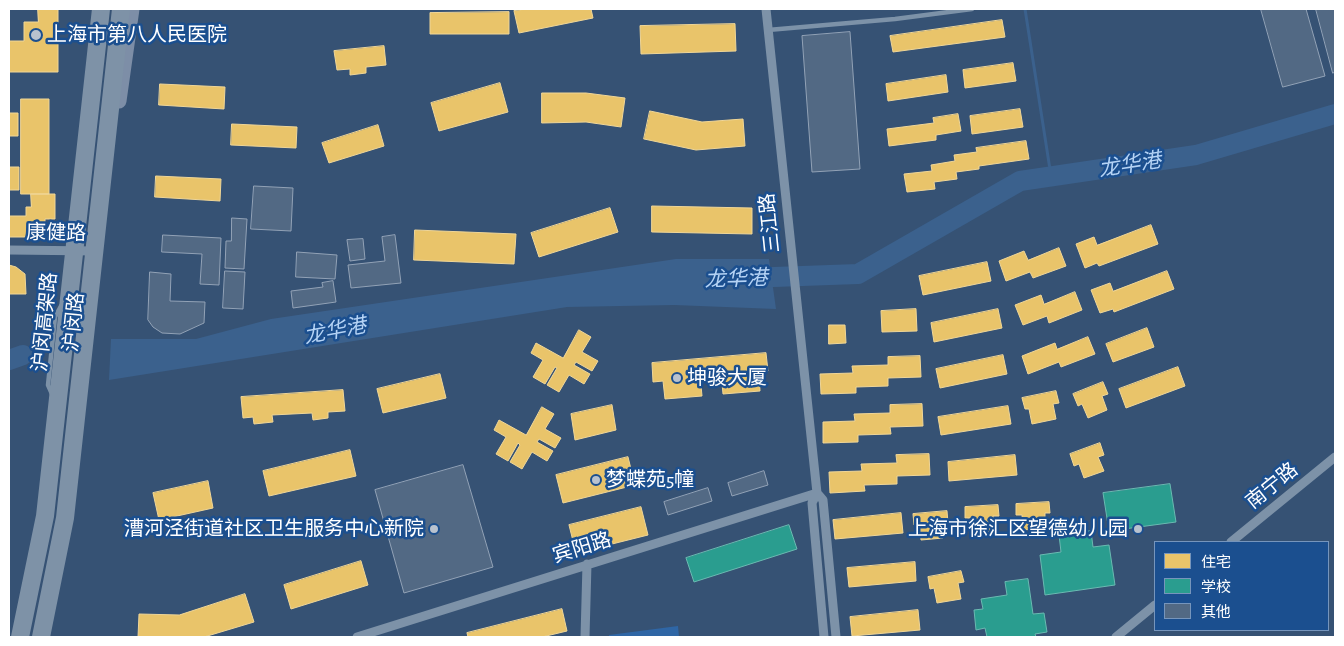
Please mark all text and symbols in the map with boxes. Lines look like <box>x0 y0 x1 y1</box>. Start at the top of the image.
place label: 上海市第八人民医院 <box>47 23 227 47</box>
marker: 上海市第八人民医院 <box>29 28 43 42</box>
water label: 龙华港 <box>1097 148 1163 182</box>
street label: 三江路 <box>755 192 785 254</box>
street label: 康健路 <box>26 220 86 246</box>
water label: 龙华港 <box>704 265 768 293</box>
street label: 沪闵高架路 <box>28 271 62 373</box>
street label: 沪闵路 <box>59 291 89 353</box>
water label: 龙华港 <box>302 313 368 349</box>
place label: 坤骏大厦 <box>687 366 767 390</box>
marker: 坤骏大厦 <box>671 372 683 384</box>
street label: 南宁路 <box>1241 458 1303 514</box>
place label: 梦蝶苑5幢 <box>606 468 694 492</box>
marker: 梦蝶苑5幢 <box>590 474 602 486</box>
place label: 漕河泾街道社区卫生服务中心新院 <box>124 517 424 541</box>
place label: 上海市徐汇区望德幼儿园 <box>908 517 1128 541</box>
marker: 漕河泾街道社区卫生服务中心新院 <box>428 523 440 535</box>
marker: 上海市徐汇区望德幼儿园 <box>1132 523 1144 535</box>
street label: 宾阳路 <box>550 528 614 568</box>
legend <box>1154 541 1329 631</box>
text: 住宅 <box>1201 555 1231 570</box>
text: 学校 <box>1201 580 1231 595</box>
text: 其他 <box>1201 605 1231 620</box>

